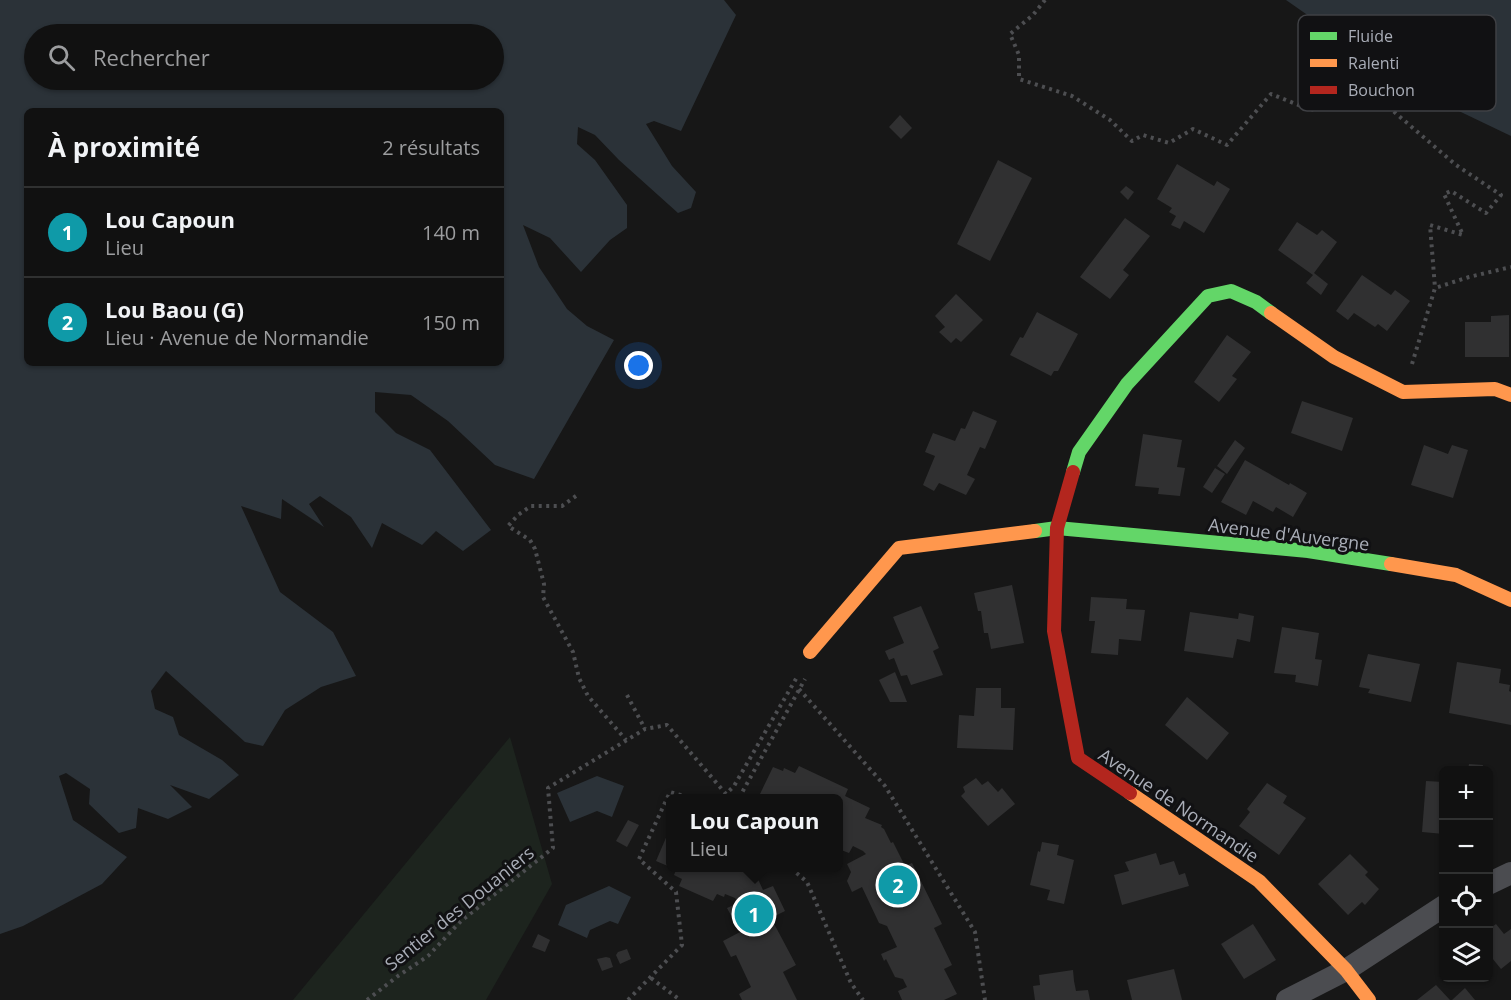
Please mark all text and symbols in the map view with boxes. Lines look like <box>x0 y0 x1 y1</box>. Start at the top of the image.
legend <box>1298 15 1496 111</box>
search box <box>24 24 504 90</box>
text: Fluide <box>1348 25 1393 47</box>
icon: search <box>45 41 78 74</box>
text: Rechercher <box>93 42 210 72</box>
text: Ralenti <box>1348 52 1399 74</box>
text: Bouchon <box>1348 79 1415 101</box>
text: À proximité <box>48 129 200 165</box>
text: 2 résultats <box>382 134 480 161</box>
text: Lou Capoun <box>105 204 235 234</box>
text: 1 <box>62 219 73 246</box>
text: 140 m <box>422 219 480 246</box>
text: Lieu <box>105 234 144 261</box>
text: Lou Baou (G) <box>105 294 244 324</box>
text: 2 <box>62 309 73 336</box>
text: 150 m <box>422 309 480 336</box>
text: Lieu · Avenue de Normandie <box>105 324 369 351</box>
your location <box>624 351 653 380</box>
street label: Avenue d'Auvergne <box>1207 512 1371 556</box>
street label: Avenue de Normandie <box>1094 742 1264 868</box>
map controls <box>1439 766 1493 982</box>
button: + <box>1439 766 1493 820</box>
popup <box>666 794 843 872</box>
text: Lou Capoun <box>690 805 820 835</box>
button: − <box>1439 820 1493 874</box>
text: Lieu <box>690 835 728 862</box>
street label: Sentier des Douaniers <box>380 840 538 976</box>
pin: 2 <box>878 862 918 908</box>
button: locate <box>1439 874 1493 928</box>
pin: 1 <box>734 892 774 936</box>
button: layers <box>1439 928 1493 982</box>

